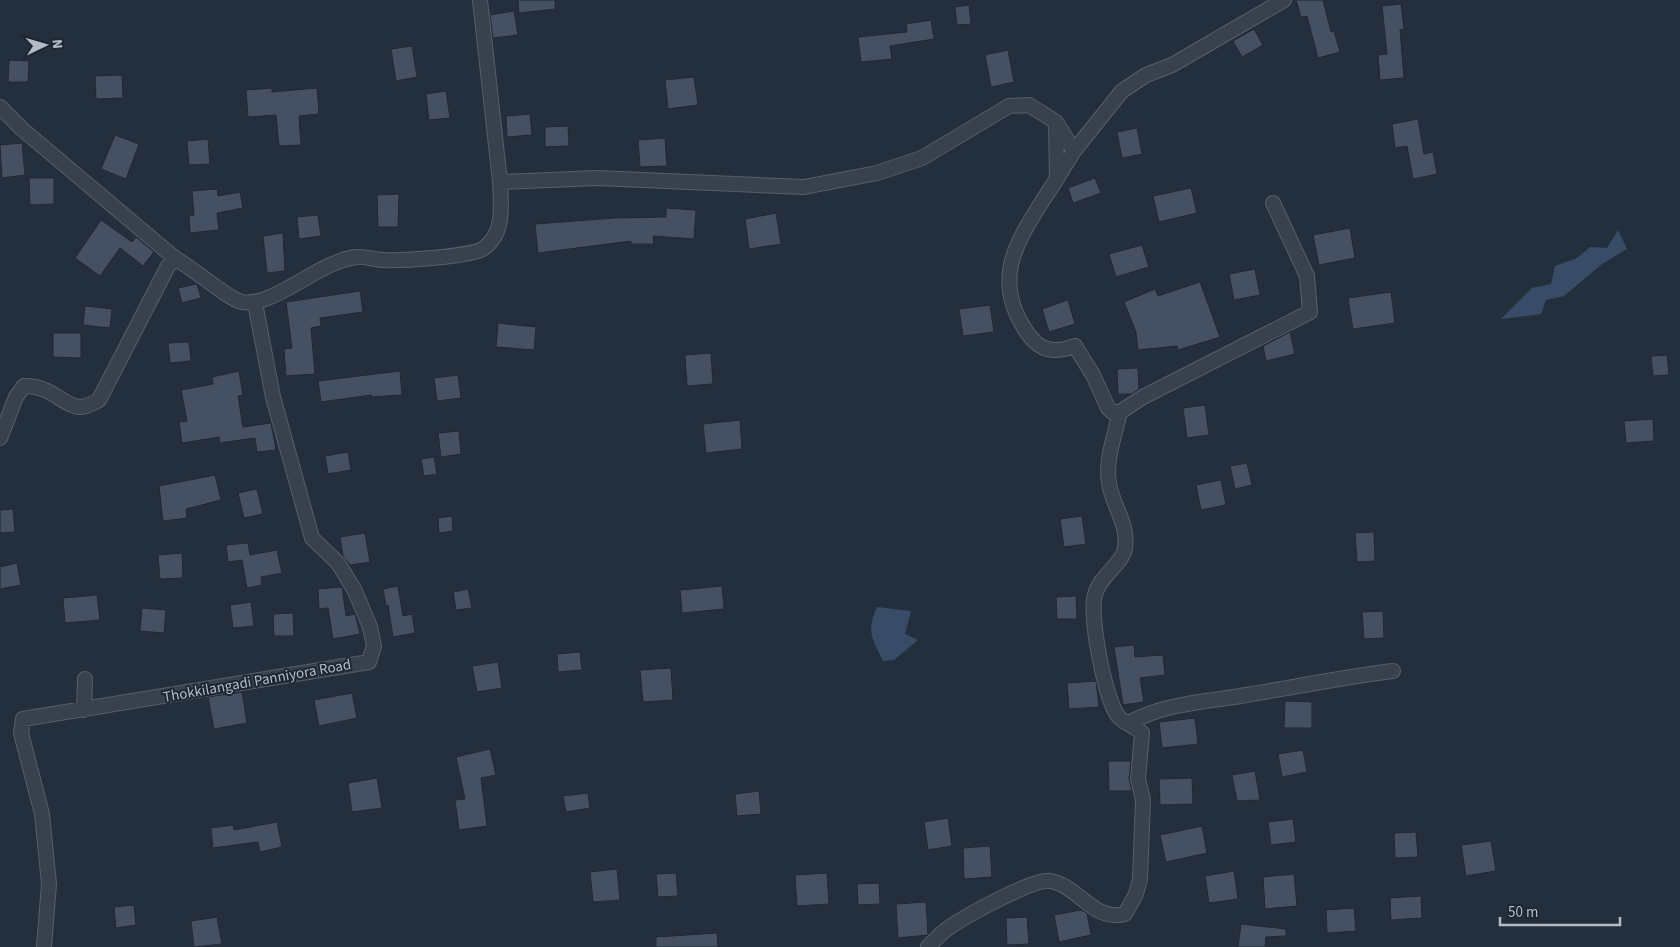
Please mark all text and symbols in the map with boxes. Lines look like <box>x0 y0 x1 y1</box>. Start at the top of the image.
north arrow <box>20 20 70 70</box>
text: N <box>47 38 67 49</box>
street label: Thokkilangadi Panniyora Road <box>161 654 353 708</box>
scale bar <box>1500 894 1620 926</box>
text: 50 m <box>1508 902 1538 923</box>

